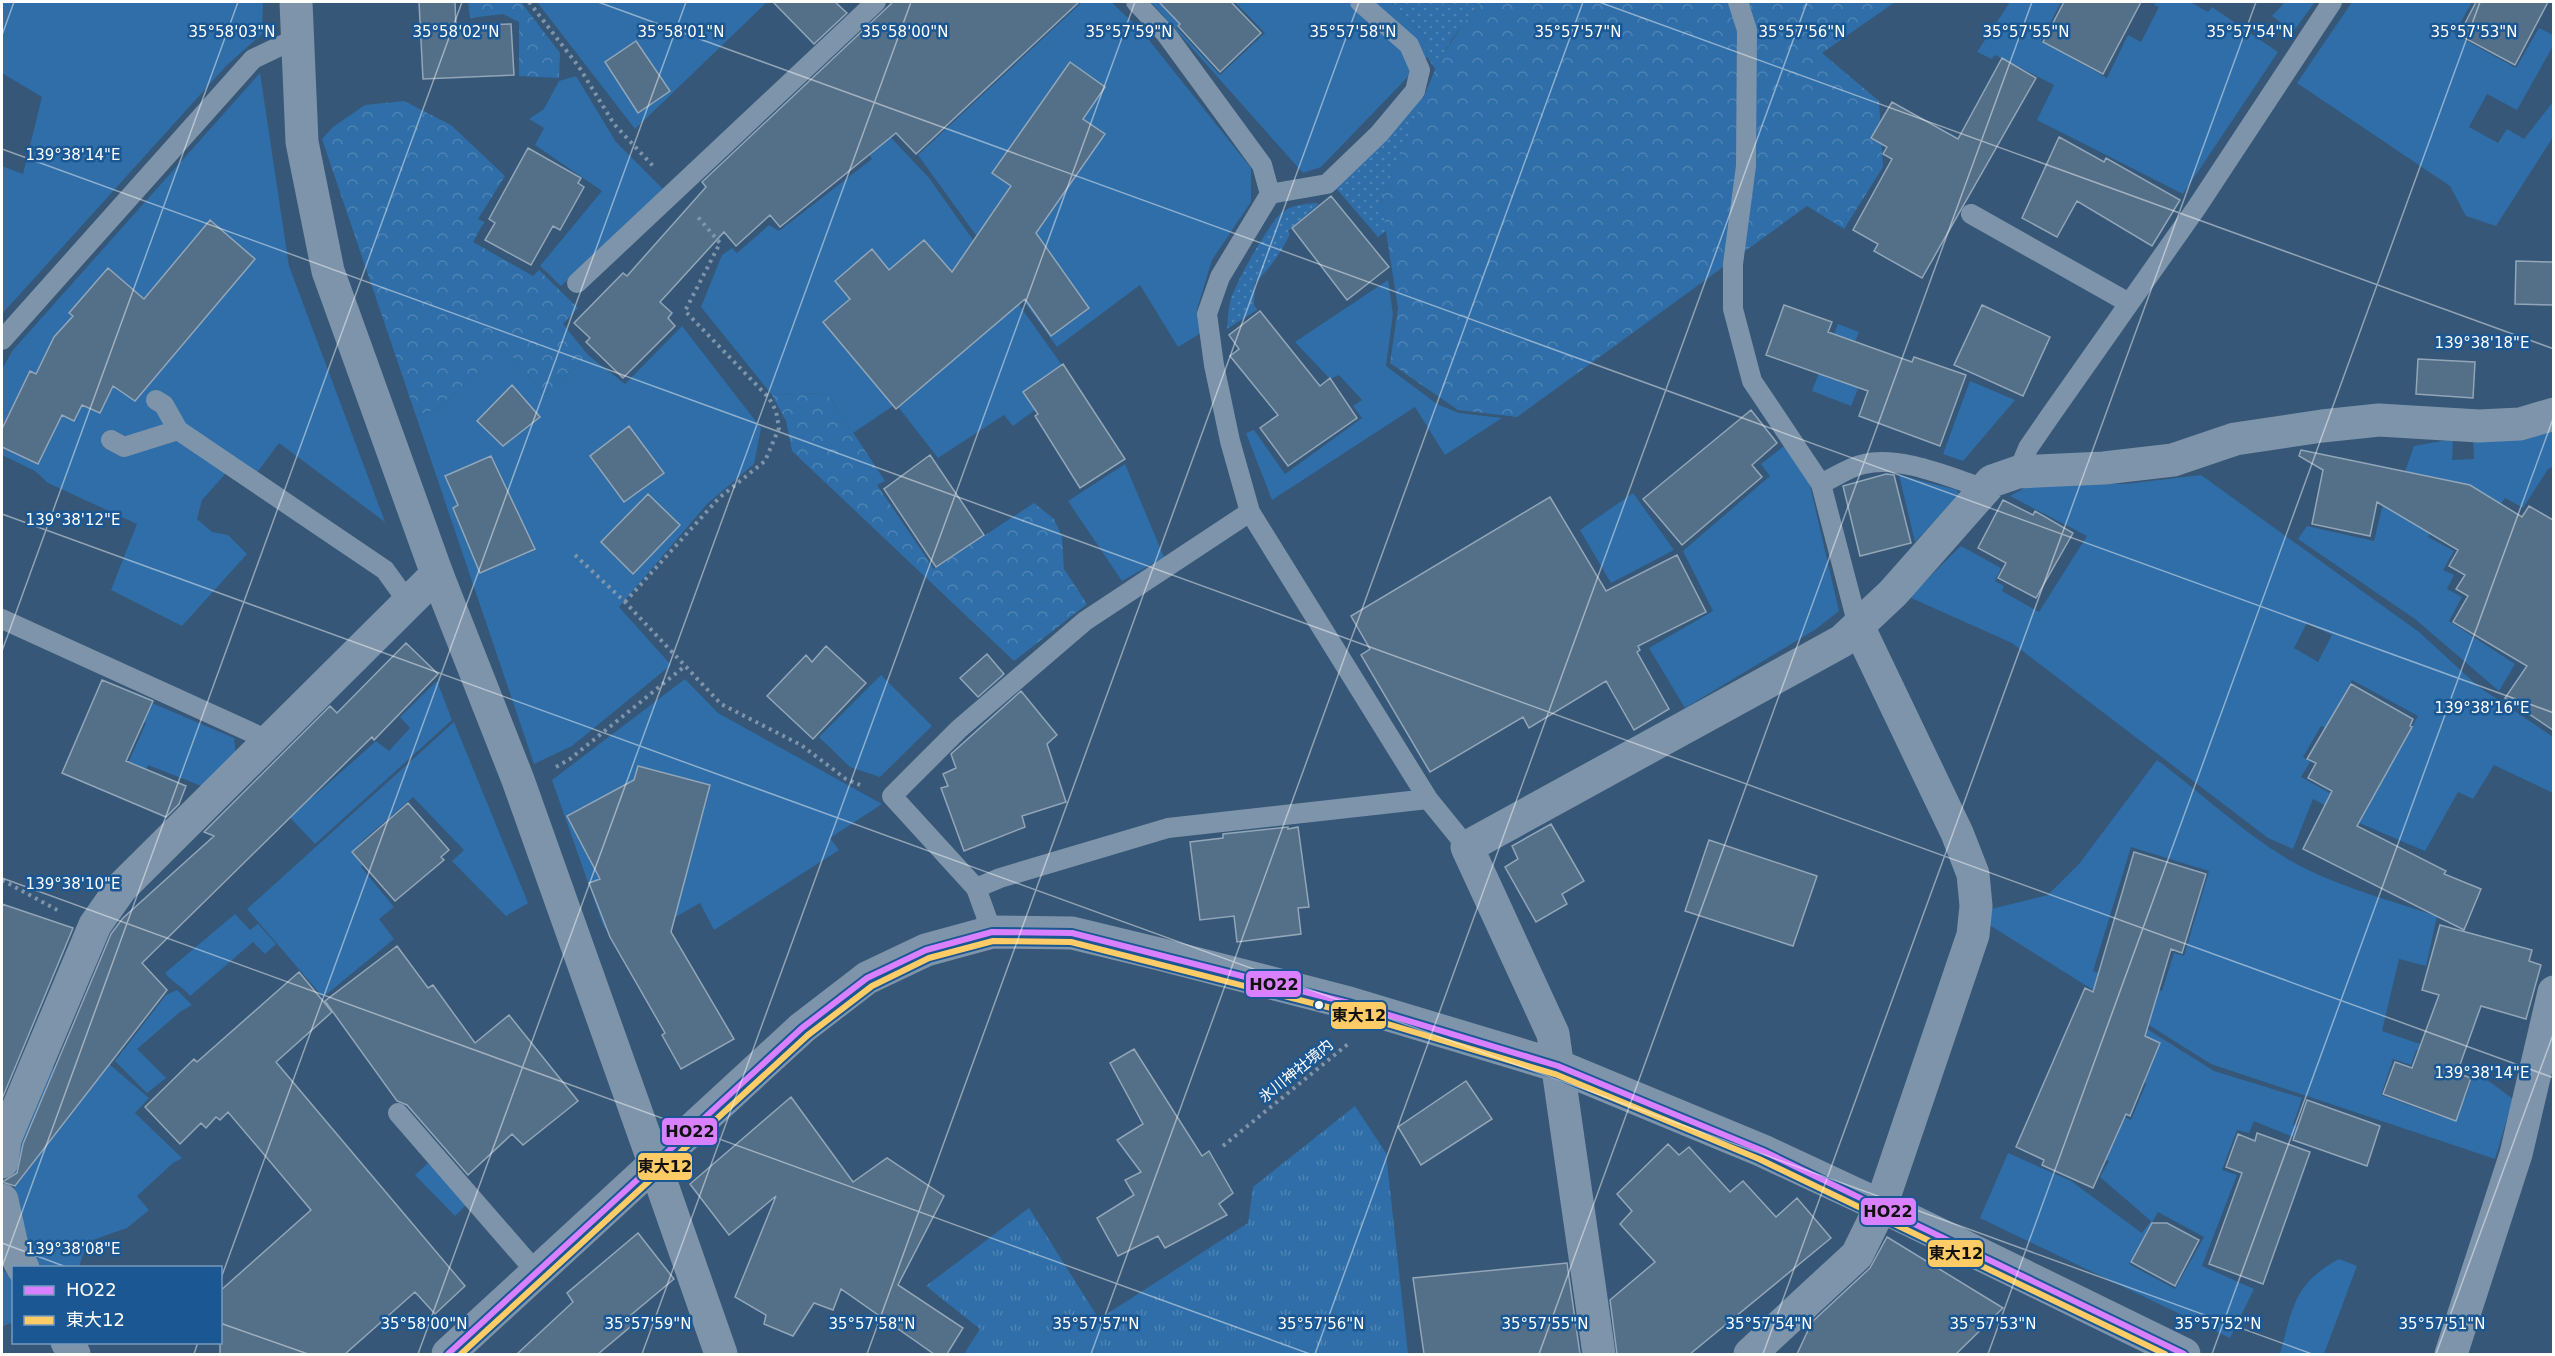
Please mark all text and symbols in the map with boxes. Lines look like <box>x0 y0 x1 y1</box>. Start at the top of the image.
text: 35°58'03"N <box>188 23 276 41</box>
text: 35°58'02"N <box>412 23 500 41</box>
text: 35°58'01"N <box>637 23 725 41</box>
text: 35°58'00"N <box>861 23 949 41</box>
text: 35°57'59"N <box>1085 23 1173 41</box>
text: 35°57'58"N <box>1309 23 1397 41</box>
text: 35°57'57"N <box>1534 23 1622 41</box>
text: 35°57'56"N <box>1758 23 1846 41</box>
text: 35°57'55"N <box>1982 23 2070 41</box>
text: 35°57'54"N <box>2206 23 2294 41</box>
text: 35°57'53"N <box>2430 23 2518 41</box>
text: 139°38'14"E <box>26 146 120 164</box>
text: 139°38'18"E <box>2435 334 2529 352</box>
text: 139°38'12"E <box>26 511 120 529</box>
text: 139°38'16"E <box>2435 699 2529 717</box>
text: 139°38'10"E <box>26 875 120 893</box>
line badge: HO22 <box>1245 970 1302 998</box>
text: HO22 <box>1249 975 1299 994</box>
unlabelled marker <box>1313 999 1325 1011</box>
line badge: 東大12 <box>1330 1001 1387 1030</box>
text: 東大12 <box>1332 1006 1386 1025</box>
street label: 氷川神社境内 <box>1255 1036 1337 1106</box>
text: 139°38'14"E <box>2435 1064 2529 1082</box>
line badge: HO22 <box>661 1117 718 1146</box>
text: HO22 <box>665 1122 715 1141</box>
line badge: 東大12 <box>637 1152 693 1181</box>
text: 東大12 <box>638 1157 692 1176</box>
line badge: HO22 <box>1860 1197 1917 1226</box>
text: HO22 <box>1863 1202 1913 1221</box>
line badge: 東大12 <box>1927 1239 1984 1268</box>
text: 139°38'08"E <box>26 1240 120 1258</box>
text: 東大12 <box>1929 1244 1983 1263</box>
legend <box>12 1266 222 1344</box>
text: HO22 <box>66 1279 117 1300</box>
text: 東大12 <box>66 1309 125 1330</box>
text: 35°58'00"N <box>380 1315 468 1333</box>
text: 35°57'59"N <box>604 1315 692 1333</box>
text: 35°57'58"N <box>828 1315 916 1333</box>
text: 35°57'57"N <box>1052 1315 1140 1333</box>
text: 35°57'56"N <box>1277 1315 1365 1333</box>
text: 35°57'55"N <box>1501 1315 1589 1333</box>
text: 35°57'54"N <box>1725 1315 1813 1333</box>
text: 35°57'53"N <box>1949 1315 2037 1333</box>
text: 35°57'52"N <box>2174 1315 2262 1333</box>
text: 35°57'51"N <box>2398 1315 2486 1333</box>

